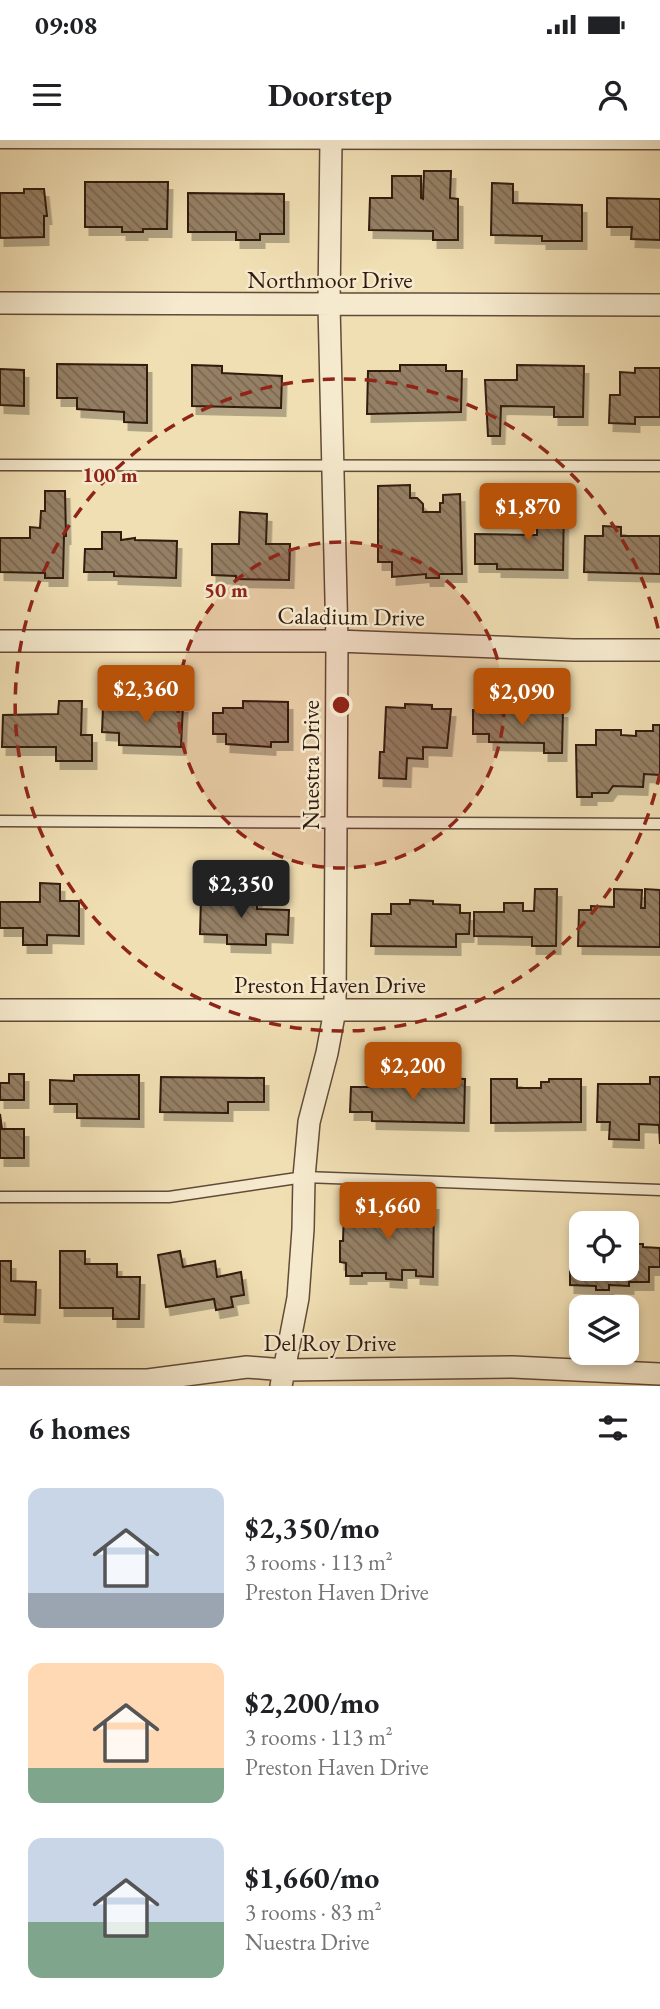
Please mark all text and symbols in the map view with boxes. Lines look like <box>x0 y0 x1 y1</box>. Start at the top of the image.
text: 09:08 <box>35 8 97 42</box>
text: Doorstep <box>268 74 392 116</box>
icon: menu <box>28 76 66 114</box>
icon: person <box>594 76 632 114</box>
street label: Northmoor Drive <box>247 264 413 295</box>
text: 100 m <box>82 461 138 488</box>
pin: $1,870 <box>471 484 585 543</box>
text: $1,870 <box>496 491 560 521</box>
text: 50 m <box>204 576 248 603</box>
street label: Caladium Drive <box>277 599 425 633</box>
pin: $2,360 <box>89 666 203 725</box>
pin: $2,090 <box>465 668 579 728</box>
text: $2,360 <box>114 673 178 703</box>
text: $2,090 <box>490 676 554 706</box>
centre of rings <box>329 693 353 717</box>
street label: Nuestra Drive <box>295 700 326 830</box>
pin: $2,350 <box>184 860 298 920</box>
text: $2,350 <box>209 868 273 898</box>
street label: Preston Haven Drive <box>234 969 426 1000</box>
pin: $2,200 <box>356 1042 470 1102</box>
text: $2,200 <box>381 1050 445 1080</box>
pin: $1,660 <box>331 1182 445 1242</box>
text: $1,660 <box>356 1190 420 1220</box>
map controls <box>569 1211 639 1365</box>
button: locate <box>569 1211 639 1281</box>
button: layers <box>569 1295 639 1365</box>
street label: Del Roy Drive <box>264 1327 396 1358</box>
text: 6 homes <box>28 1409 130 1448</box>
icon: filters <box>594 1409 632 1447</box>
text: $2,350/mo <box>245 1508 379 1547</box>
icon: home <box>84 1516 168 1600</box>
text: 3 rooms · 113 m² <box>245 1547 393 1577</box>
text: Preston Haven Drive <box>245 1577 429 1607</box>
text: $2,200/mo <box>245 1683 379 1722</box>
icon: home <box>84 1691 168 1775</box>
text: 3 rooms · 113 m² <box>245 1722 393 1752</box>
text: Preston Haven Drive <box>245 1752 429 1782</box>
text: $1,660/mo <box>245 1858 379 1897</box>
icon: home <box>84 1866 168 1950</box>
text: 3 rooms · 83 m² <box>245 1897 382 1927</box>
text: Nuestra Drive <box>245 1927 370 1957</box>

